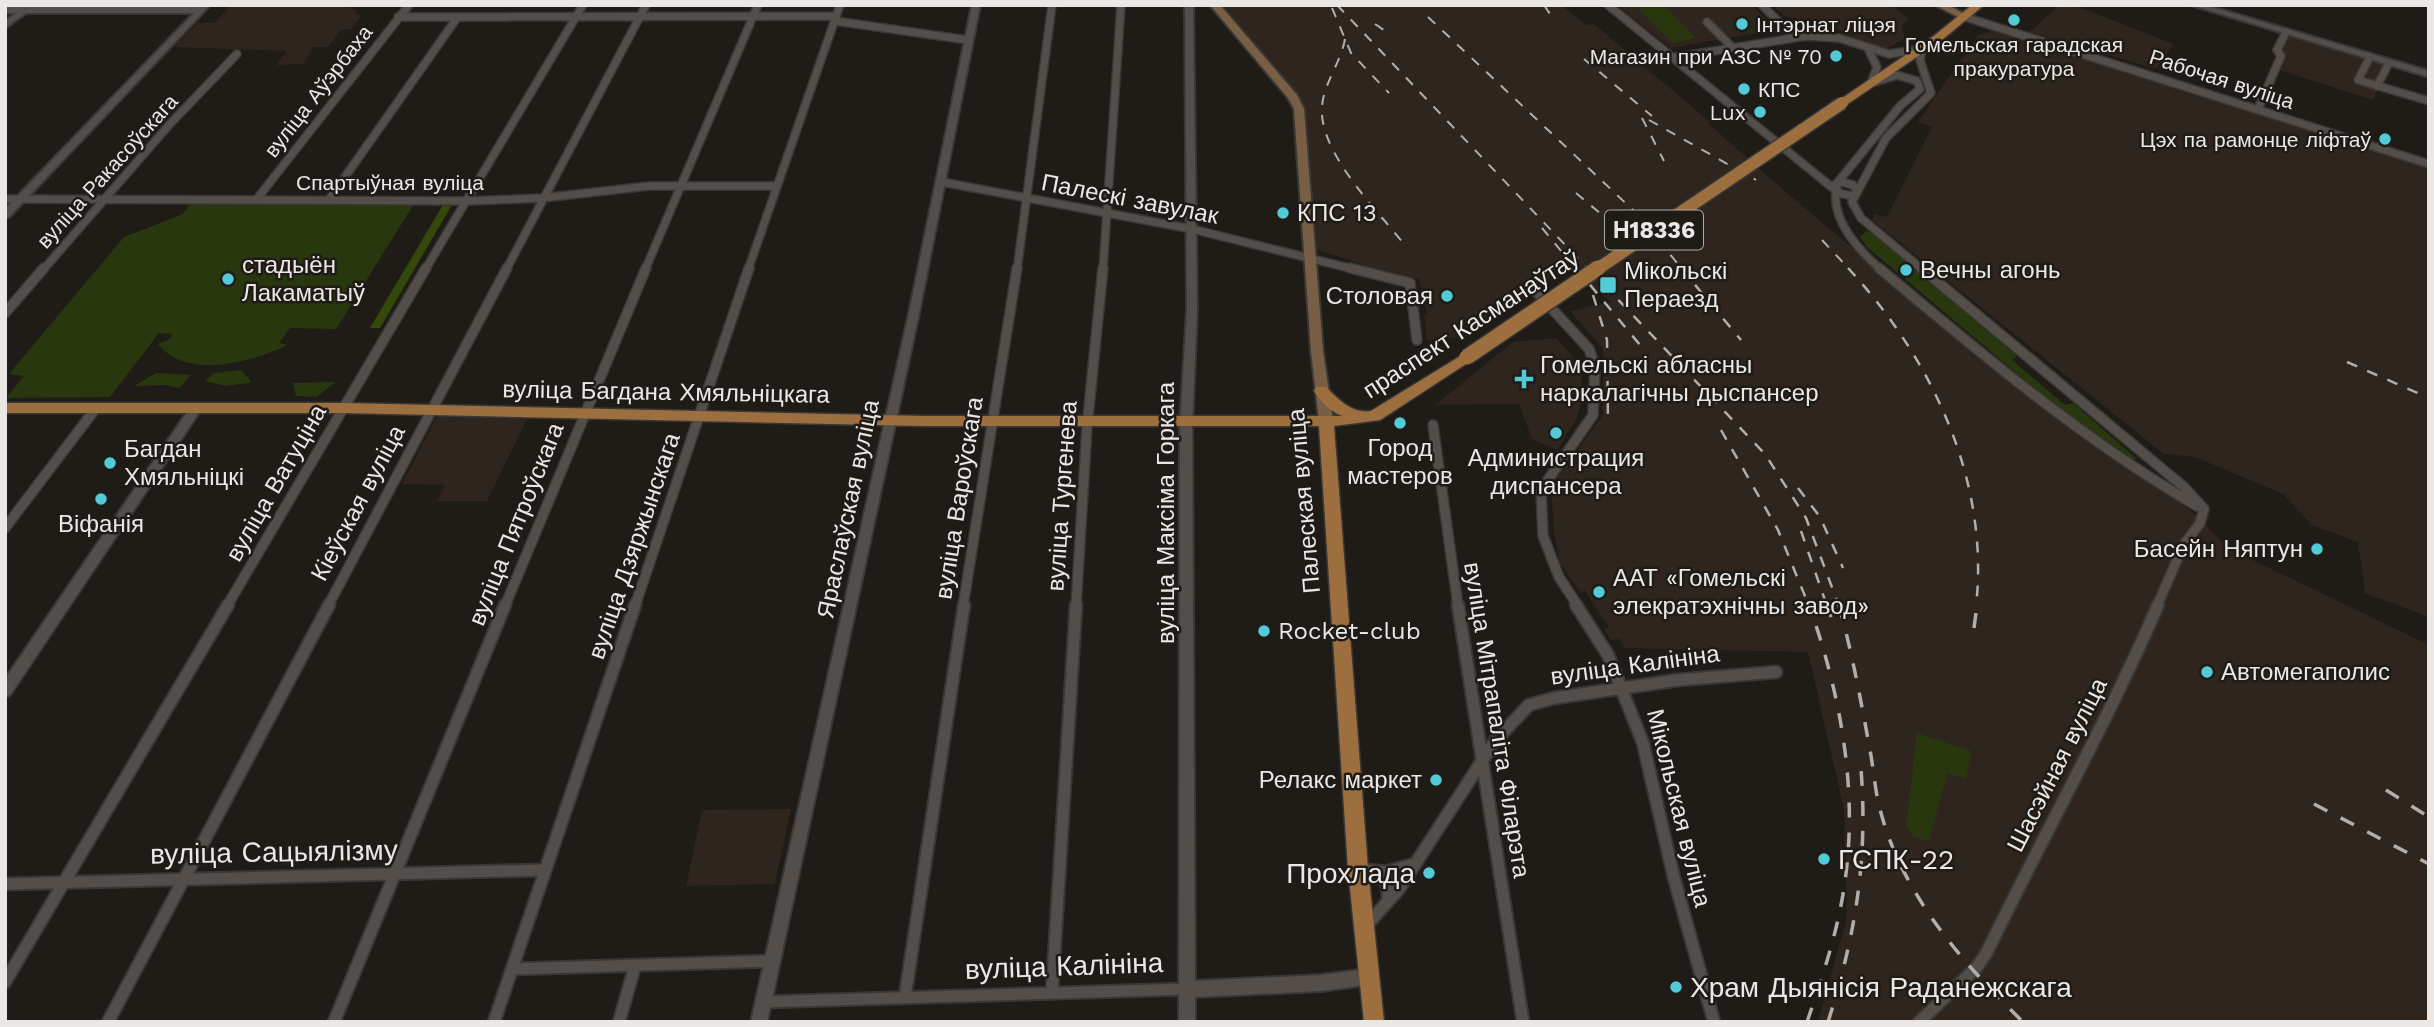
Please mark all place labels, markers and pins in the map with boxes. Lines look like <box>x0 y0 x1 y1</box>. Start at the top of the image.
place label: Інтэрнат ліцэя <box>1756 12 1896 37</box>
marker: Гомельская гарадская пракуратура <box>2006 12 2022 28</box>
marker: Інтэрнат ліцэя <box>1734 16 1750 32</box>
place label: Гомельская гарадская пракуратура <box>1905 32 2123 81</box>
place label: Магазин при АЗС № 70 <box>1590 44 1822 69</box>
marker: Магазин при АЗС № 70 <box>1828 48 1844 64</box>
place label: КПС <box>1758 77 1801 102</box>
marker: КПС <box>1736 81 1752 97</box>
place label: Lux <box>1710 100 1746 125</box>
marker: Lux <box>1752 104 1768 120</box>
place label: Цэх па рамонце ліфтаў <box>2140 127 2371 152</box>
marker: Цэх па рамонце ліфтаў <box>2377 131 2393 147</box>
place label: КПС 13 <box>1297 199 1377 227</box>
marker: КПС 13 <box>1275 205 1291 221</box>
place label: стадыён Лакаматыў <box>242 251 365 307</box>
place label: Вечны агонь <box>1920 256 2060 284</box>
place label: Мікольскі Пераезд <box>1624 257 1727 313</box>
marker: Вечны агонь <box>1898 262 1914 278</box>
marker: стадыён Лакаматыў <box>220 271 236 287</box>
marker: Мікольскі Пераезд <box>1598 275 1618 295</box>
place label: Столовая <box>1326 282 1433 310</box>
marker: Столовая <box>1439 288 1455 304</box>
place label: Гомельскі абласны наркалагічны дыспансер <box>1540 351 1819 407</box>
marker: Гомельскі абласны наркалагічны дыспансер <box>1514 369 1534 389</box>
marker: Город мастеров <box>1392 415 1408 431</box>
marker: Администрация диспансера <box>1548 425 1564 441</box>
place label: Город мастеров <box>1347 434 1453 490</box>
place label: Багдан Хмяльніцкі <box>124 435 244 491</box>
place label: Администрация диспансера <box>1468 444 1644 500</box>
marker: Багдан Хмяльніцкі <box>102 455 118 471</box>
marker: Віфанія <box>93 491 109 507</box>
place label: Віфанія <box>58 510 144 538</box>
place label: Басейн Няптун <box>2134 535 2303 563</box>
marker: Басейн Няптун <box>2309 541 2325 557</box>
place label: ААТ «Гомельскі элекратэхнічны завод» <box>1613 564 1869 620</box>
marker: ААТ «Гомельскі элекратэхнічны завод» <box>1591 584 1607 600</box>
place label: Rocket-club <box>1278 617 1421 645</box>
marker: Rocket-club <box>1256 623 1272 639</box>
place label: Автомегаполис <box>2221 658 2390 686</box>
marker: Автомегаполис <box>2199 664 2215 680</box>
place label: Релакс маркет <box>1259 766 1422 794</box>
marker: Релакс маркет <box>1428 772 1444 788</box>
place label: ГСПК-22 <box>1838 843 1954 876</box>
marker: ГСПК-22 <box>1816 851 1832 867</box>
place label: Прохлада <box>1286 857 1415 890</box>
marker: Прохлада <box>1421 865 1437 881</box>
place label: Храм Дыянісія Раданежскага <box>1690 971 2072 1004</box>
marker: Храм Дыянісія Раданежскага <box>1668 979 1684 995</box>

